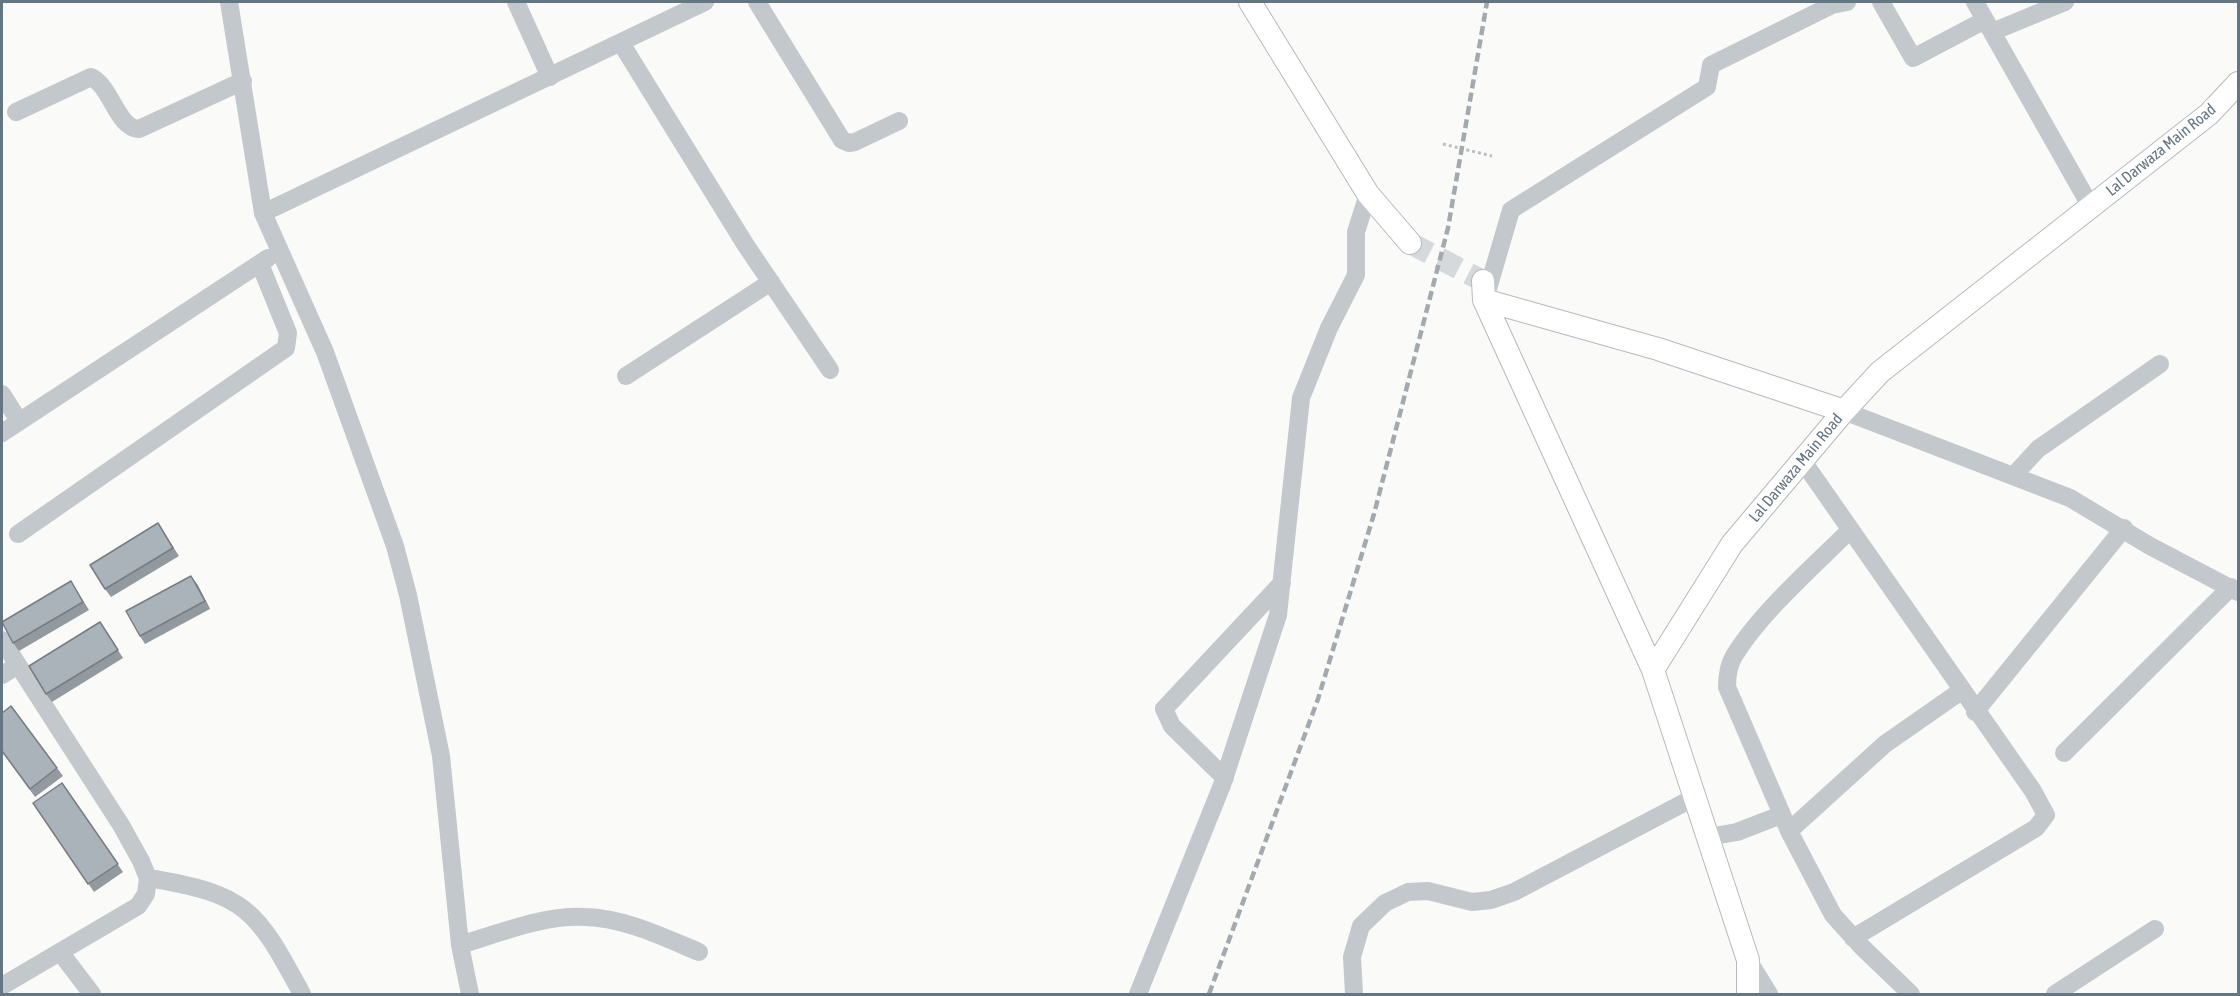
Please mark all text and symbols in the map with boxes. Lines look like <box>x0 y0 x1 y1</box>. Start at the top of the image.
street label: Lal Darwaza Main Road <box>2102 100 2220 200</box>
street label: Lal Darwaza Main Road <box>1745 410 1847 526</box>

